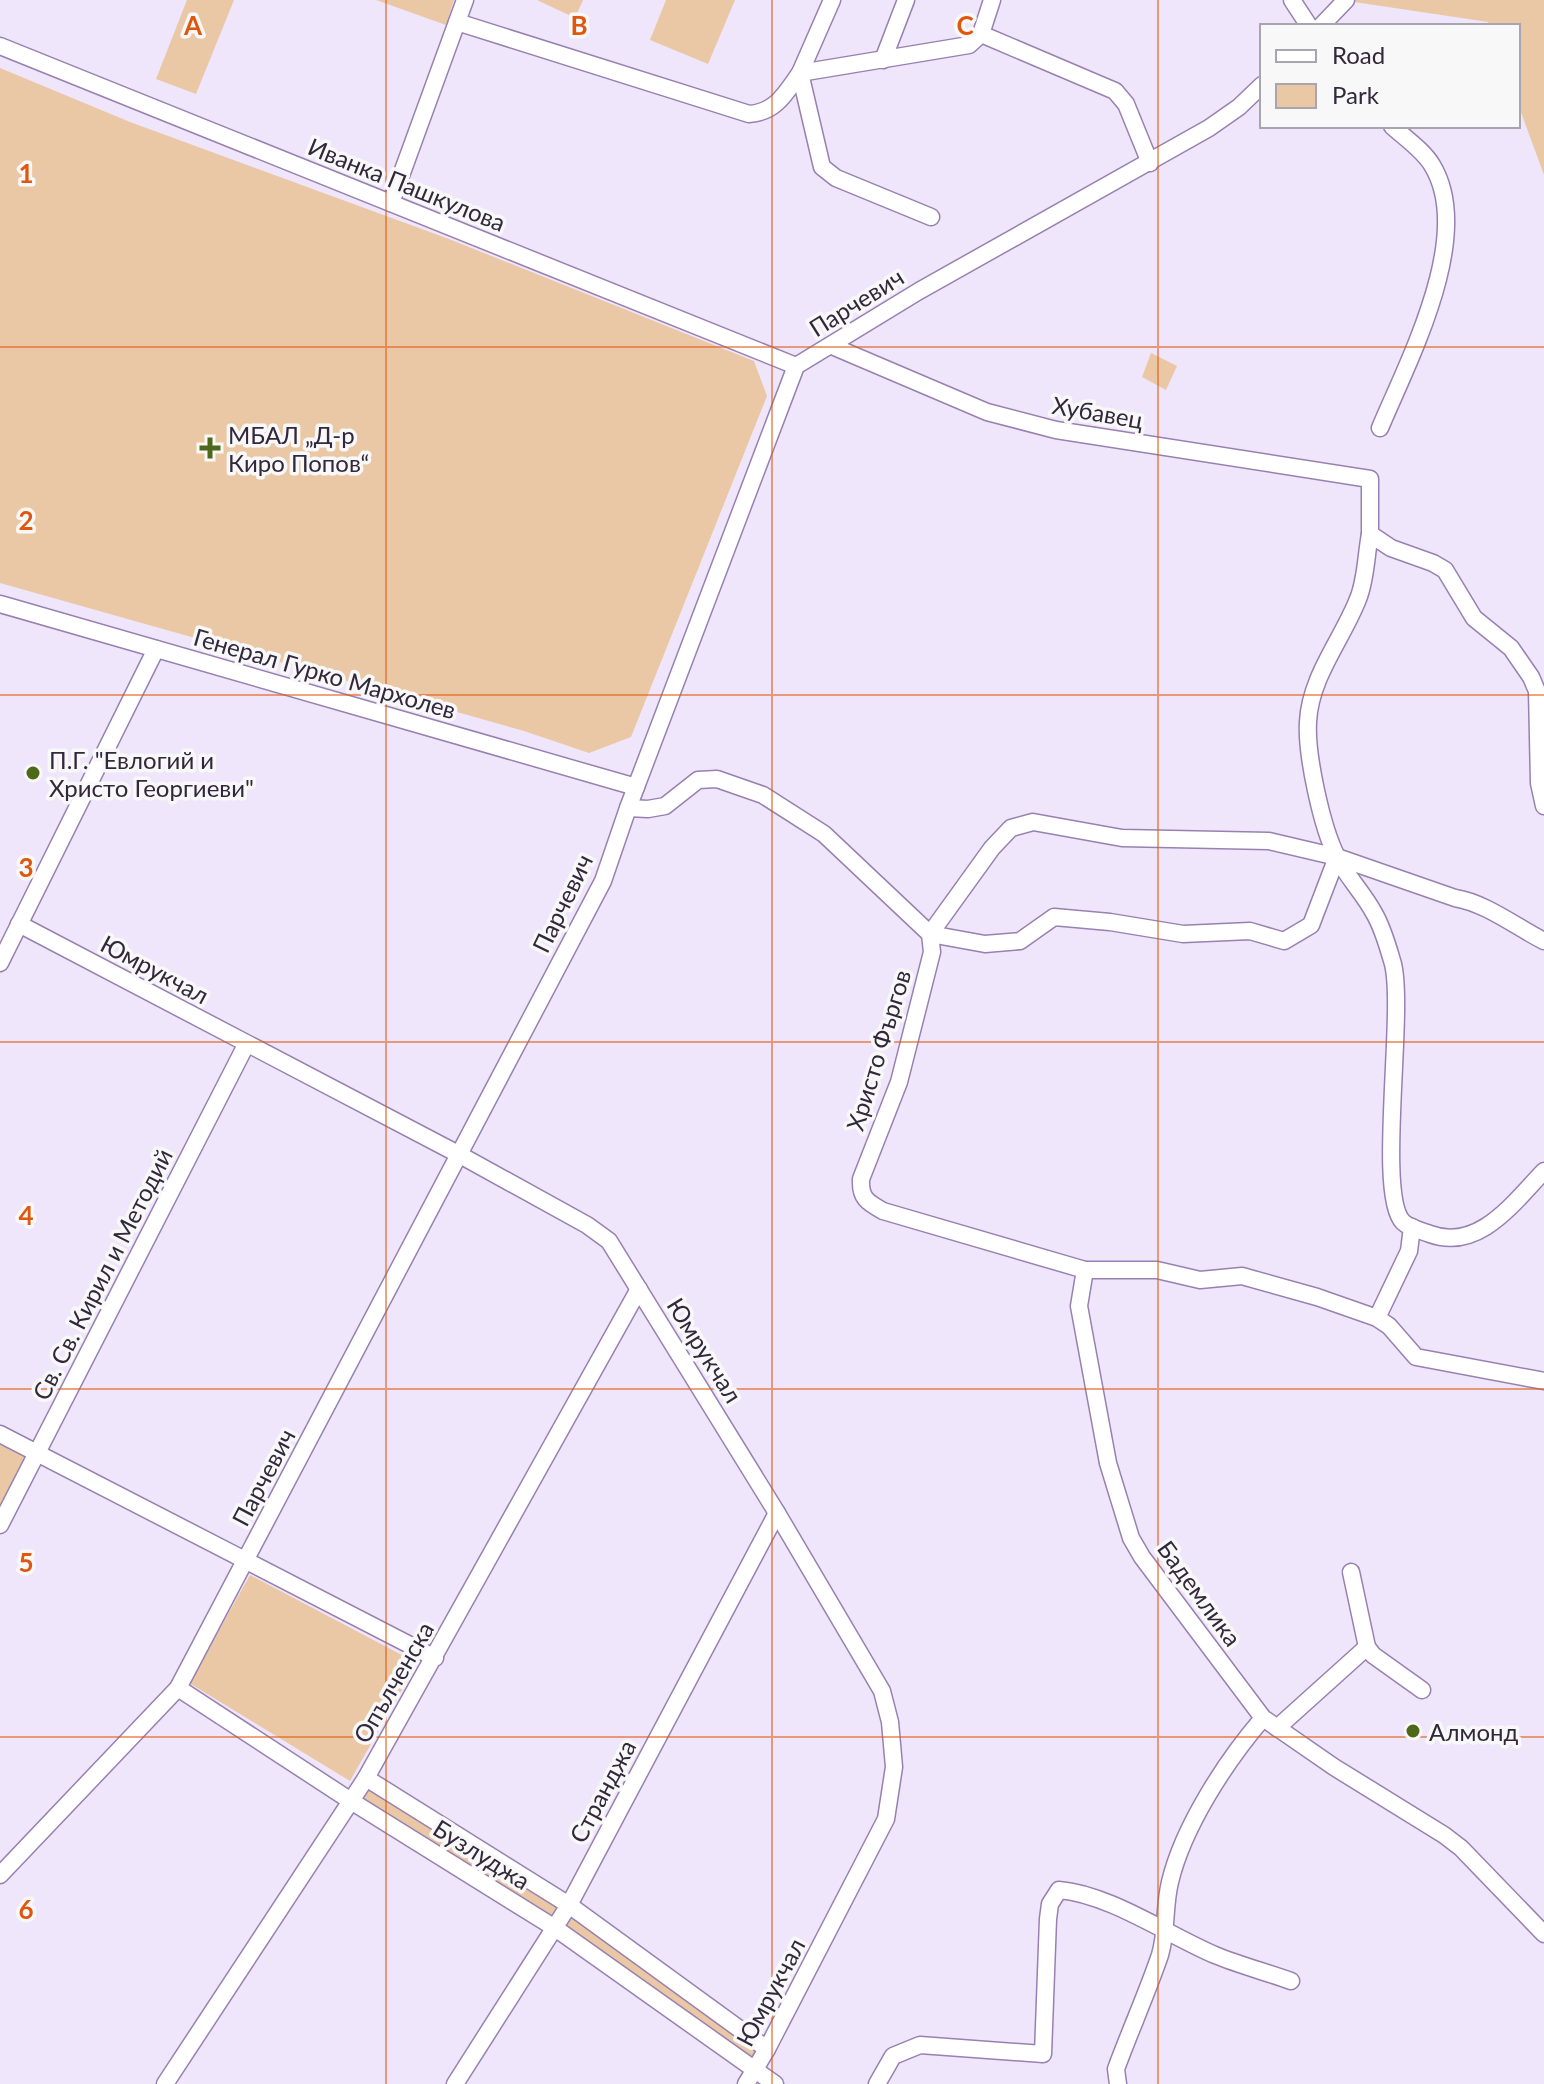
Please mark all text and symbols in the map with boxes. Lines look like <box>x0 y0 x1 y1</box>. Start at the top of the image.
text: A <box>183 9 203 41</box>
text: B <box>570 9 588 41</box>
text: C <box>956 9 974 41</box>
legend <box>1260 24 1520 128</box>
text: Road <box>1332 40 1385 69</box>
text: Park <box>1332 80 1380 109</box>
street label: Иванка Пашкулова <box>304 131 510 237</box>
text: 1 <box>18 157 34 189</box>
street label: Парчевич <box>803 262 909 342</box>
street label: Хубавец <box>1050 390 1146 434</box>
place label: МБАЛ „Д-р Киро Попов“ <box>228 420 369 477</box>
marker: МБАЛ „Д-р Киро Попов“ <box>199 437 221 459</box>
text: 2 <box>18 504 34 536</box>
street label: Генерал Гурко Мархолев <box>191 622 459 724</box>
place label: П.Г. "Евлогий и Христо Георгиеви" <box>49 745 254 802</box>
marker: П.Г. "Евлогий и Христо Георгиеви" <box>24 764 42 782</box>
street label: Парчевич <box>526 849 598 957</box>
text: 3 <box>18 851 34 883</box>
street label: Юмрукчал <box>96 928 214 1010</box>
street label: Христо Фъргов <box>840 966 916 1134</box>
street label: Св. Св. Кирил и Методий <box>26 1144 178 1404</box>
text: 4 <box>18 1199 34 1231</box>
street label: Юмрукчал <box>661 1292 749 1408</box>
street label: Парчевич <box>225 1423 301 1531</box>
street label: Бадемлика <box>1152 1535 1248 1651</box>
text: 5 <box>18 1546 34 1578</box>
street label: Опълченска <box>347 1616 439 1748</box>
place label: Алмонд <box>1429 1717 1519 1746</box>
marker: Алмонд <box>1404 1722 1422 1740</box>
street label: Странджа <box>563 1735 641 1847</box>
street label: Бузлуджа <box>428 1813 536 1895</box>
text: 6 <box>18 1893 34 1925</box>
street label: Юмрукчал <box>729 1933 811 2051</box>

